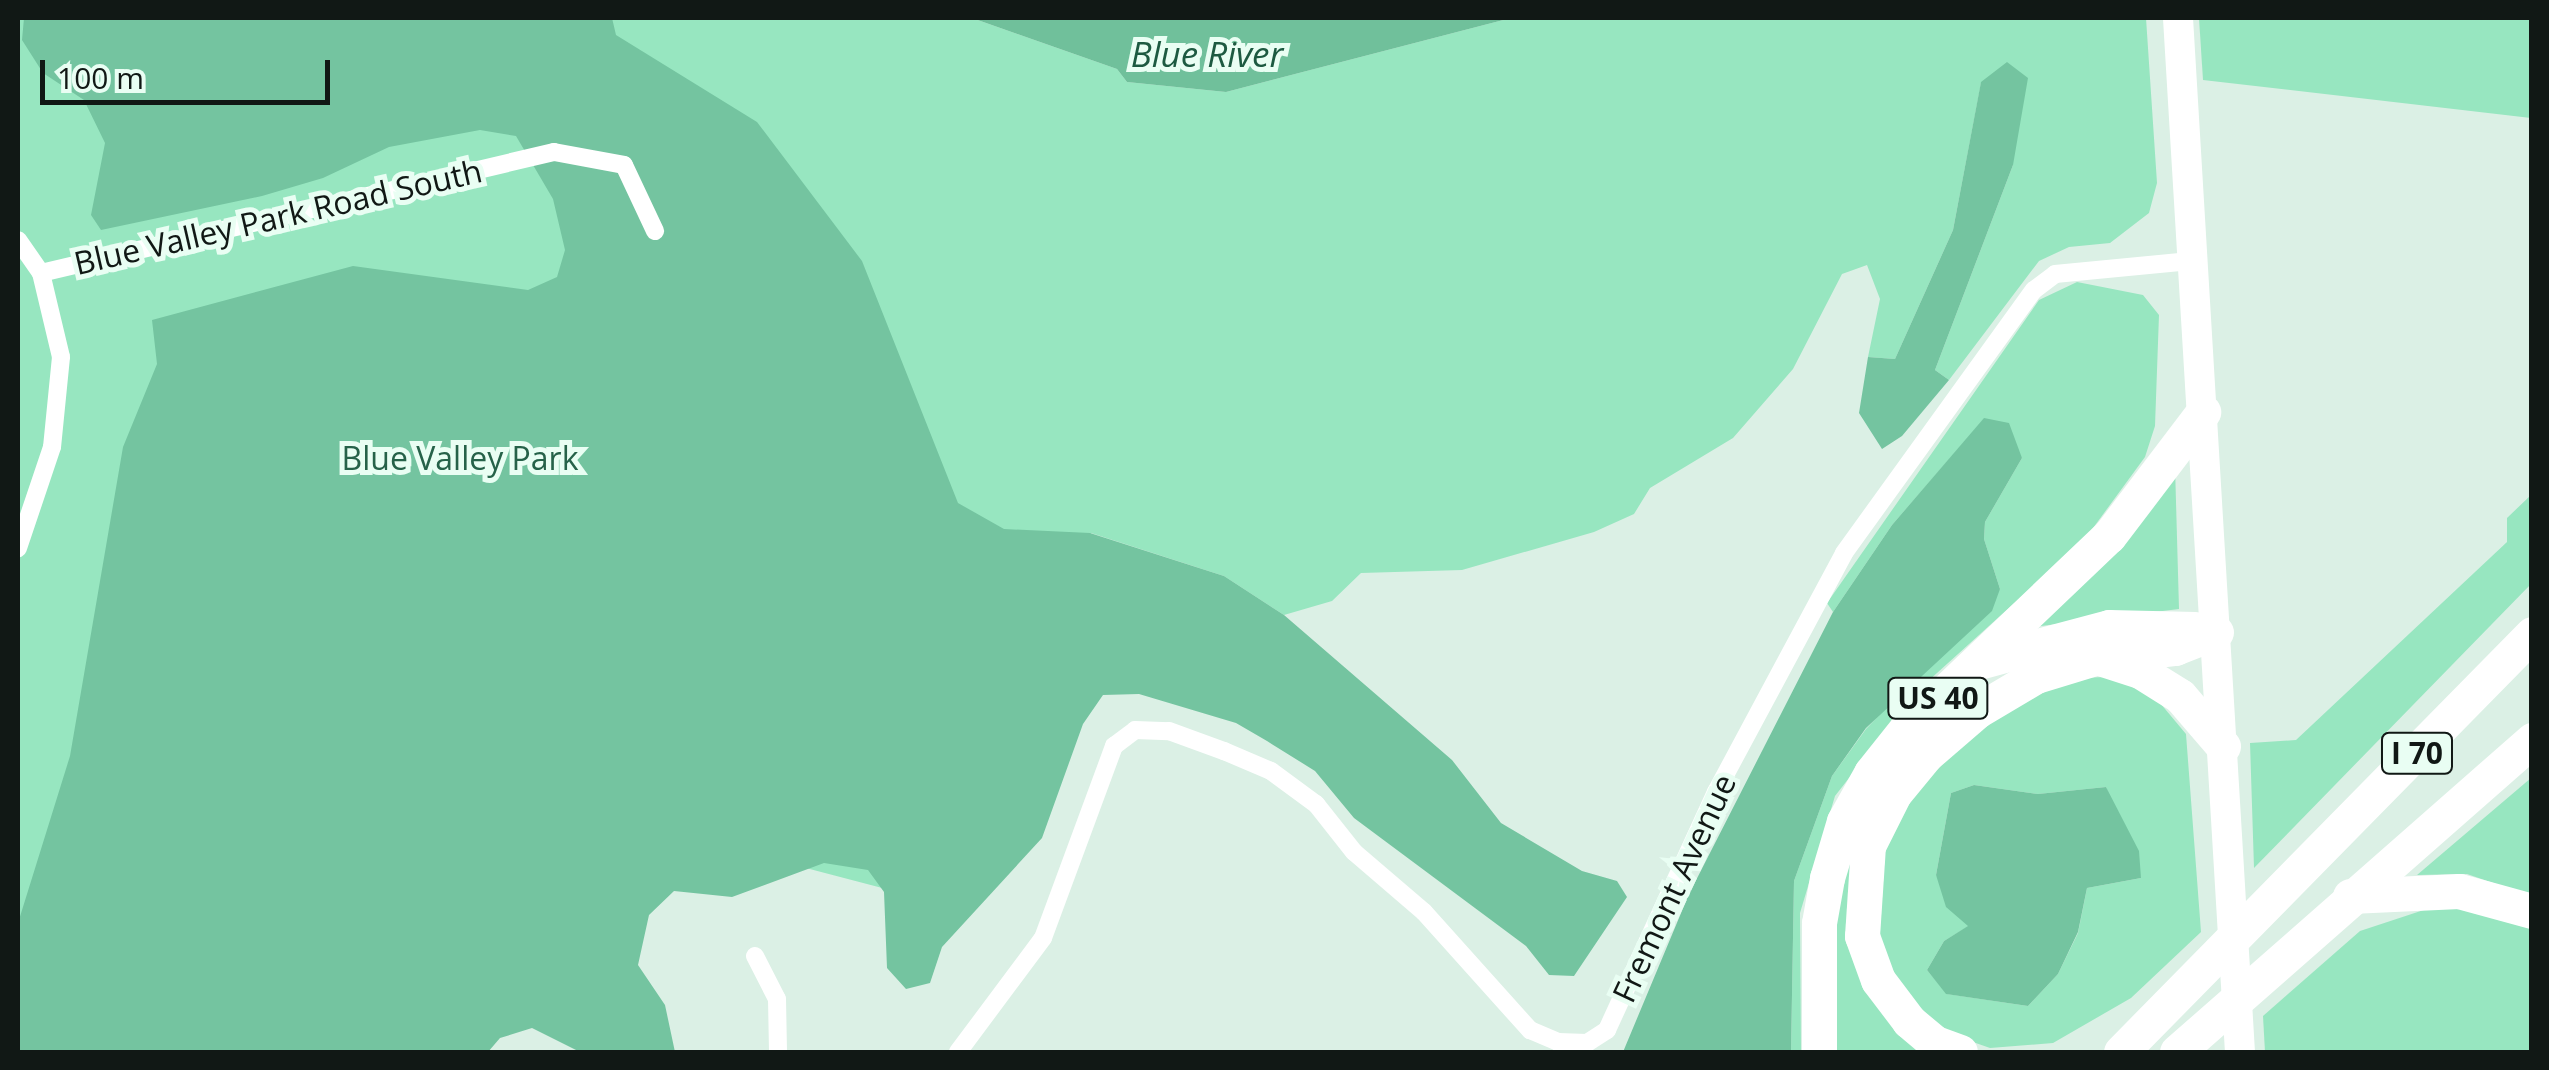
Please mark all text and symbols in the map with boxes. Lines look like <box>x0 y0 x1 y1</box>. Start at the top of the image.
water label: Blue River <box>1131 33 1283 75</box>
scale bar <box>45 40 335 102</box>
text: 100 m <box>57 57 144 98</box>
street label: Blue Valley Park Road South <box>70 151 486 283</box>
park label: Blue Valley Park <box>342 439 578 477</box>
road number: US 40 <box>1886 673 1990 723</box>
road number: I 70 <box>2380 728 2454 778</box>
street label: Fremont Avenue <box>1604 768 1744 1008</box>

